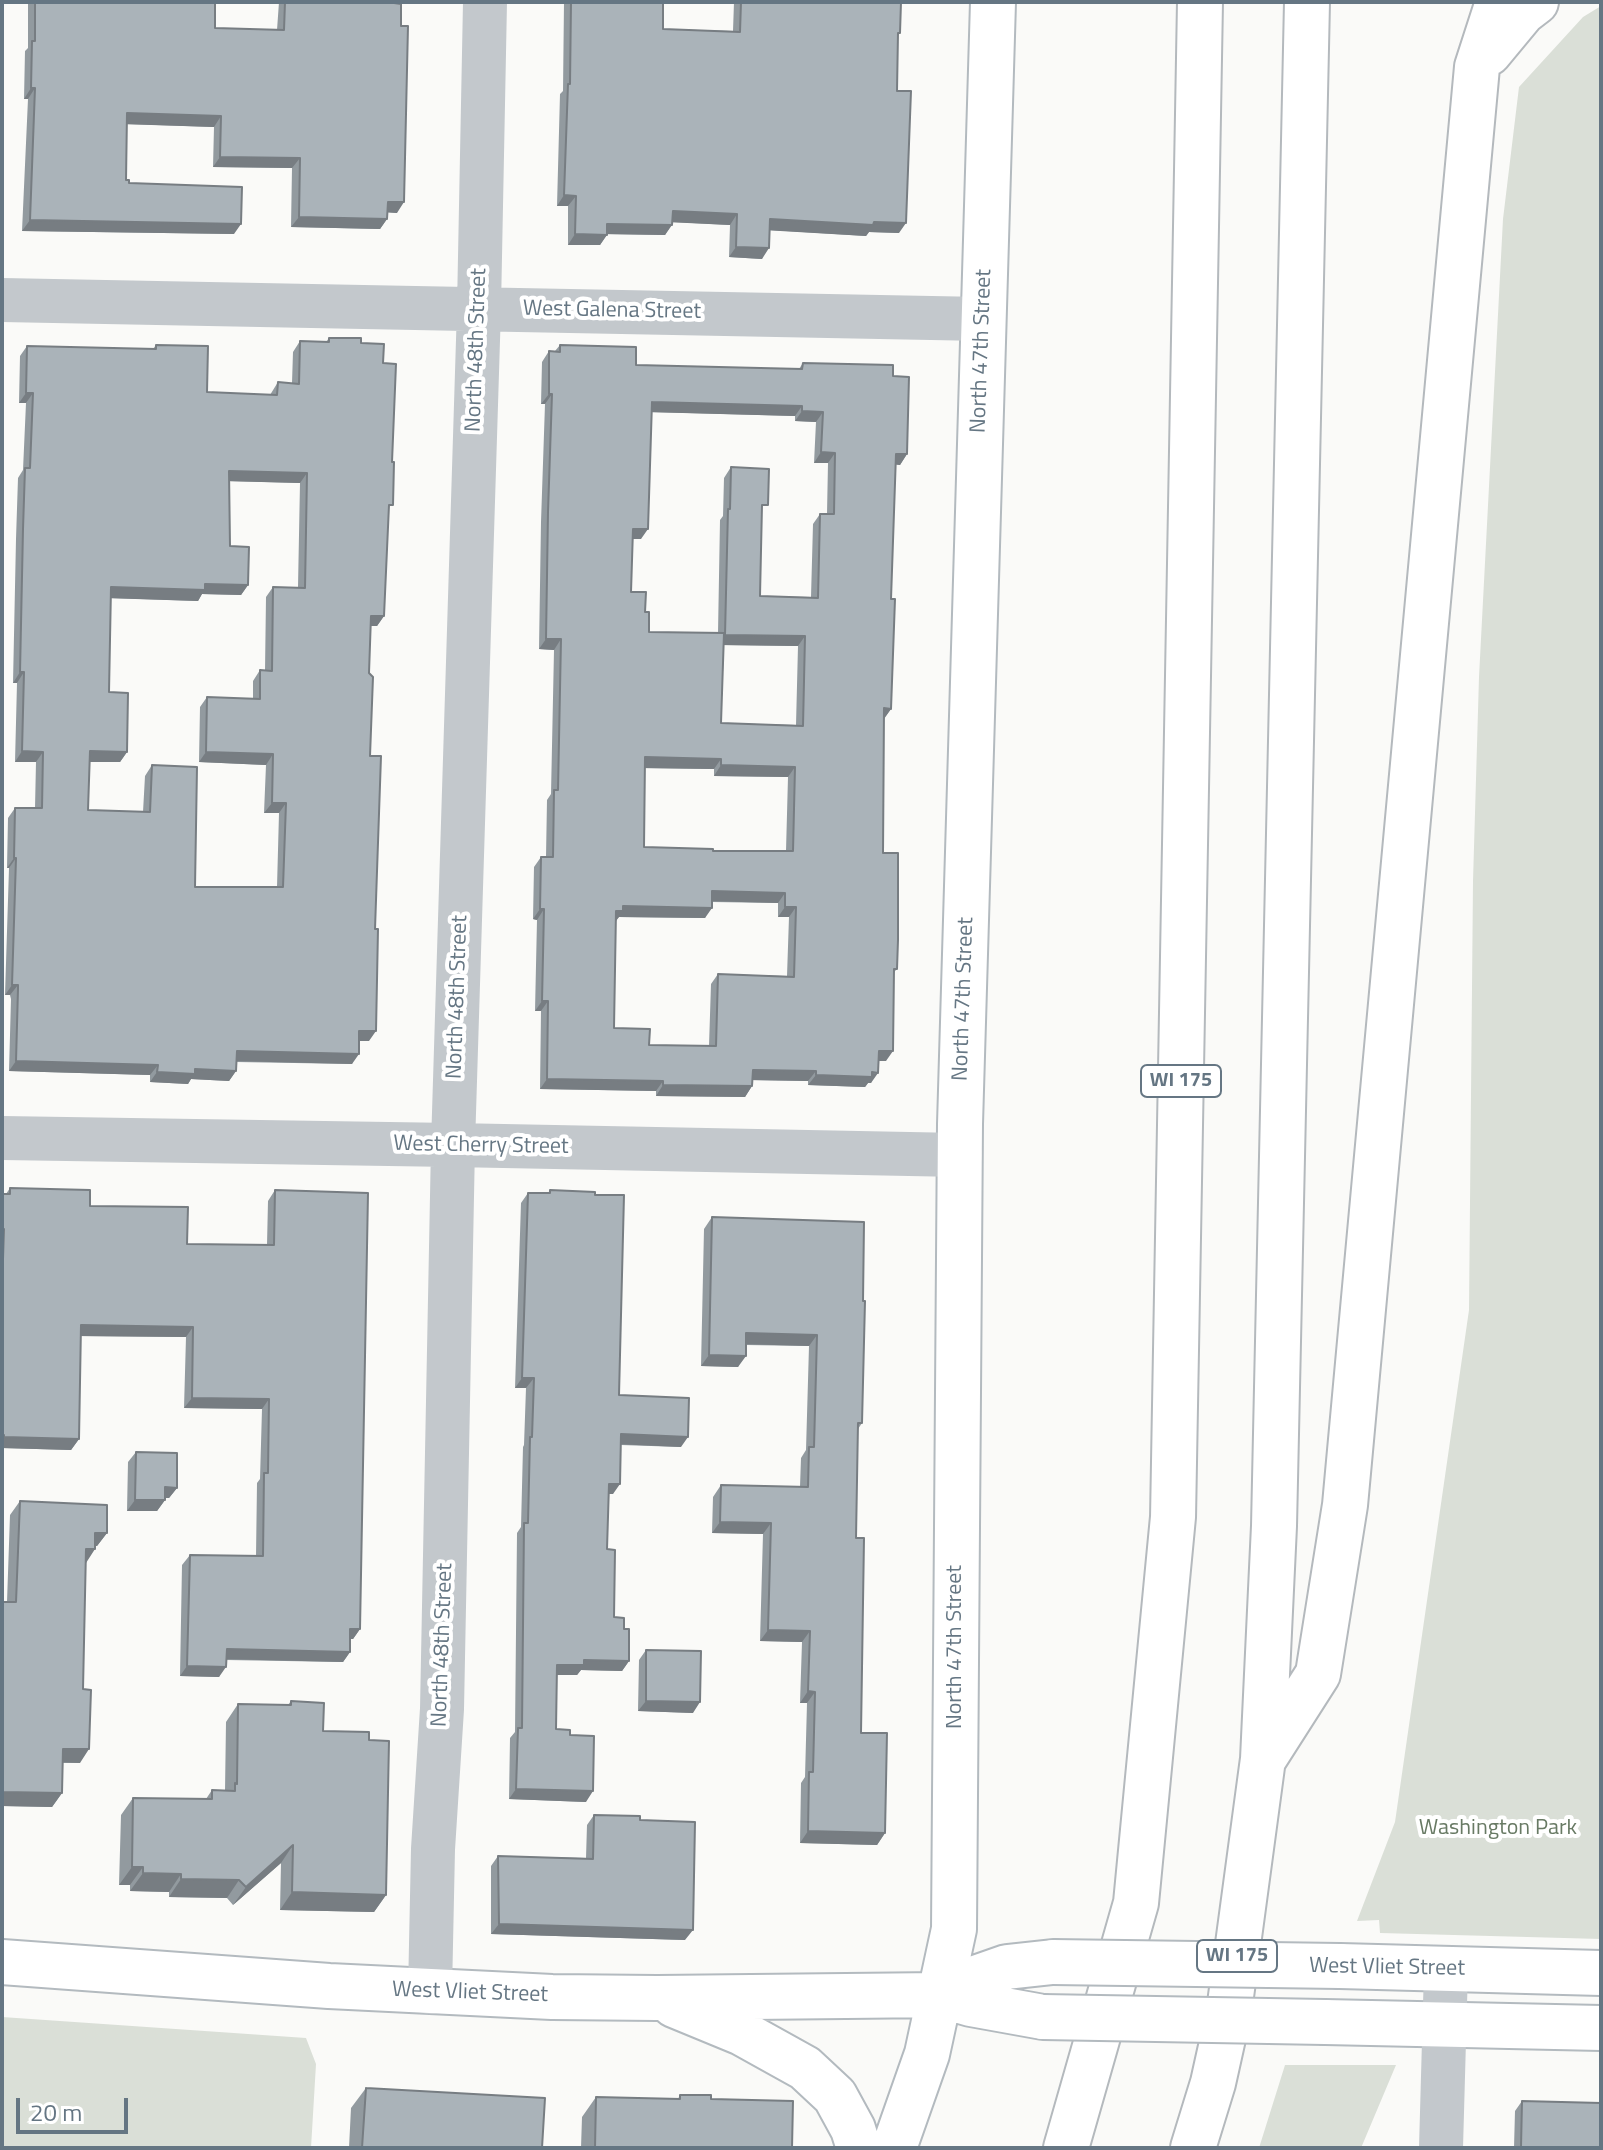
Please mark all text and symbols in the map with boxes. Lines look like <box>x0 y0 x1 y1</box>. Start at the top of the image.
street label: North 48th Street <box>461 268 493 432</box>
street label: North 47th Street <box>966 269 998 433</box>
street label: West Galena Street <box>523 296 701 326</box>
street label: North 48th Street <box>442 915 474 1079</box>
street label: North 47th Street <box>948 917 980 1081</box>
road number: WI 175 <box>1141 1065 1221 1097</box>
street label: West Cherry Street <box>393 1131 569 1161</box>
street label: North 48th Street <box>427 1563 459 1727</box>
street label: North 47th Street <box>943 1565 969 1729</box>
park label: Washington Park <box>1419 1816 1577 1842</box>
road number: WI 175 <box>1197 1940 1277 1972</box>
street label: West Vliet Street <box>1309 1953 1465 1983</box>
street label: West Vliet Street <box>392 1977 548 2009</box>
scale bar <box>20 2082 132 2132</box>
text: 20 m <box>30 2094 82 2130</box>

